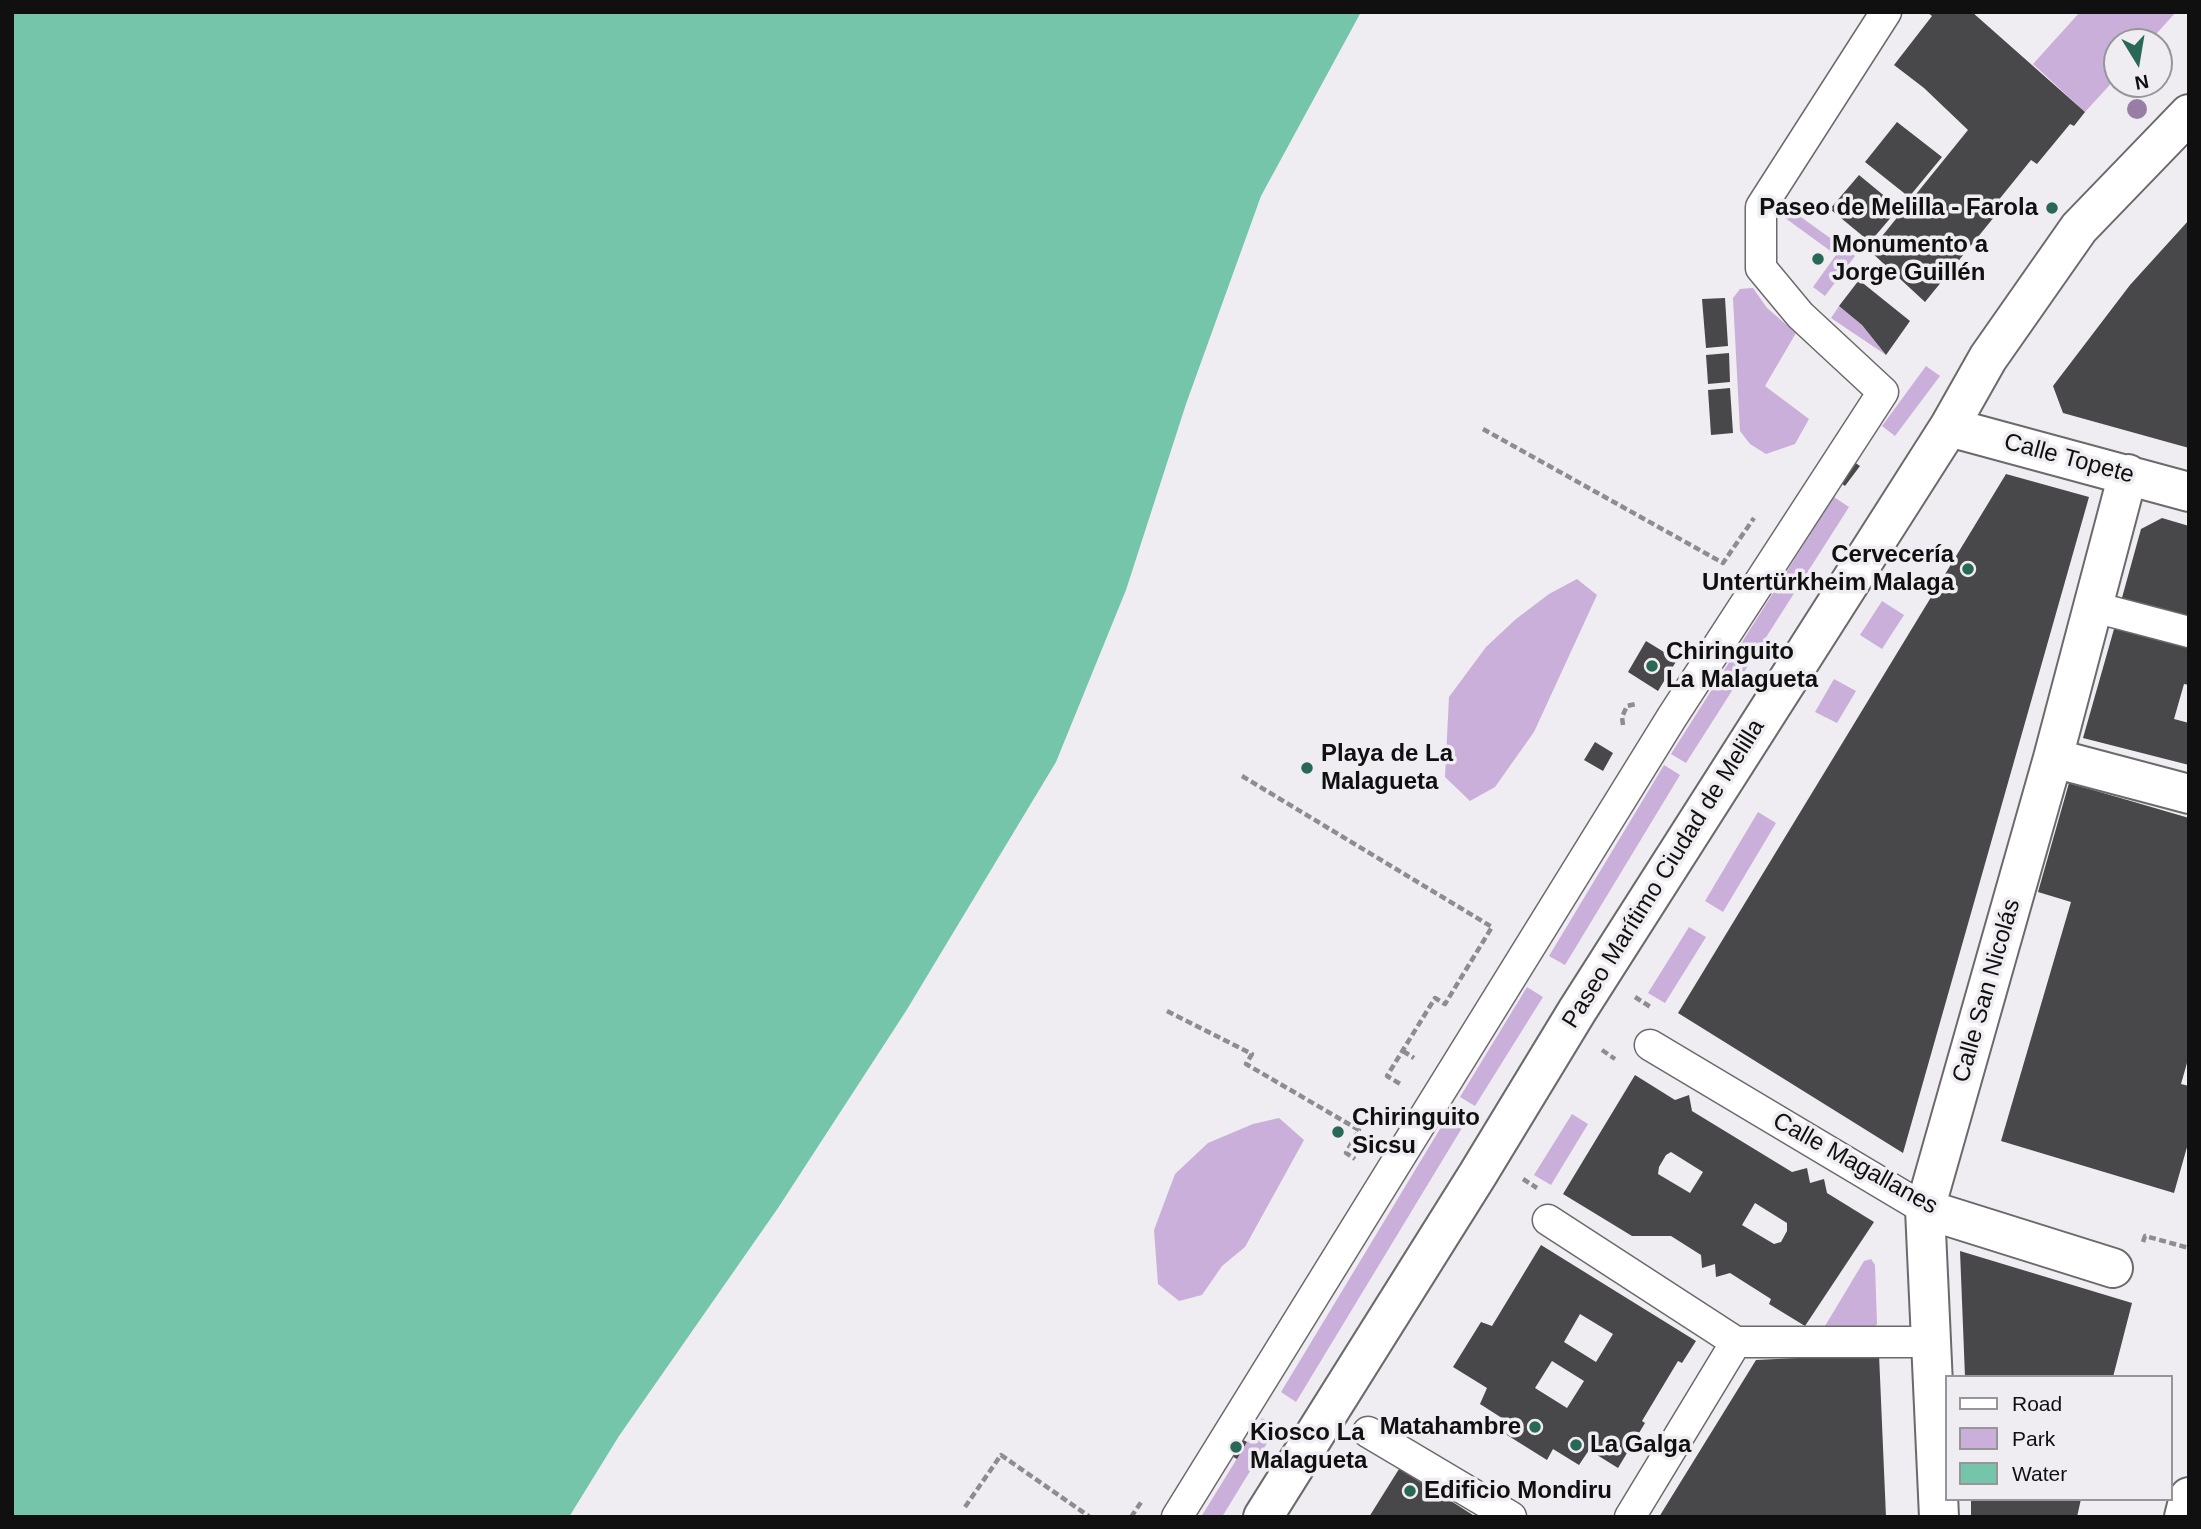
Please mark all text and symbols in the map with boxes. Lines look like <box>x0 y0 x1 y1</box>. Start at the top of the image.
north arrow <box>2103 28 2173 98</box>
text: N <box>2133 71 2150 94</box>
place label: Paseo de Melilla - Farola <box>1759 194 2038 222</box>
marker: Paseo de Melilla - Farola <box>2044 200 2060 216</box>
place label: Monumento a Jorge Guillén <box>1832 231 1988 287</box>
marker: Monumento a Jorge Guillén <box>1810 251 1826 267</box>
street label: Calle Topete <box>2001 428 2137 490</box>
place label: Cervecería Untertürkheim Malaga <box>1702 541 1954 597</box>
marker: Cervecería Untertürkheim Malaga <box>1960 561 1976 577</box>
place label: Chiringuito La Malagueta <box>1666 638 1818 694</box>
marker: Chiringuito La Malagueta <box>1644 658 1660 674</box>
street label: Paseo Marítimo Ciudad de Melilla <box>1557 714 1771 1034</box>
place label: Playa de La Malagueta <box>1321 740 1453 796</box>
marker: Playa de La Malagueta <box>1299 760 1315 776</box>
street label: Calle San Nicolás <box>1947 896 2027 1086</box>
place label: Chiringuito Sicsu <box>1352 1104 1480 1160</box>
street label: Calle Magallanes <box>1768 1107 1942 1221</box>
marker: Chiringuito Sicsu <box>1330 1124 1346 1140</box>
legend <box>1946 1375 2173 1501</box>
text: Road <box>2012 1392 2062 1415</box>
place label: Matahambre <box>1380 1413 1521 1441</box>
place label: Kiosco La Malagueta <box>1250 1419 1367 1475</box>
marker: Matahambre <box>1527 1419 1543 1435</box>
text: Park <box>2012 1427 2055 1450</box>
place label: La Galga <box>1590 1431 1691 1459</box>
marker: La Galga <box>1568 1437 1584 1453</box>
marker: Kiosco La Malagueta <box>1228 1439 1244 1455</box>
text: Water <box>2012 1462 2067 1485</box>
place label: Edificio Mondiru <box>1424 1477 1612 1505</box>
marker: Edificio Mondiru <box>1402 1483 1418 1499</box>

